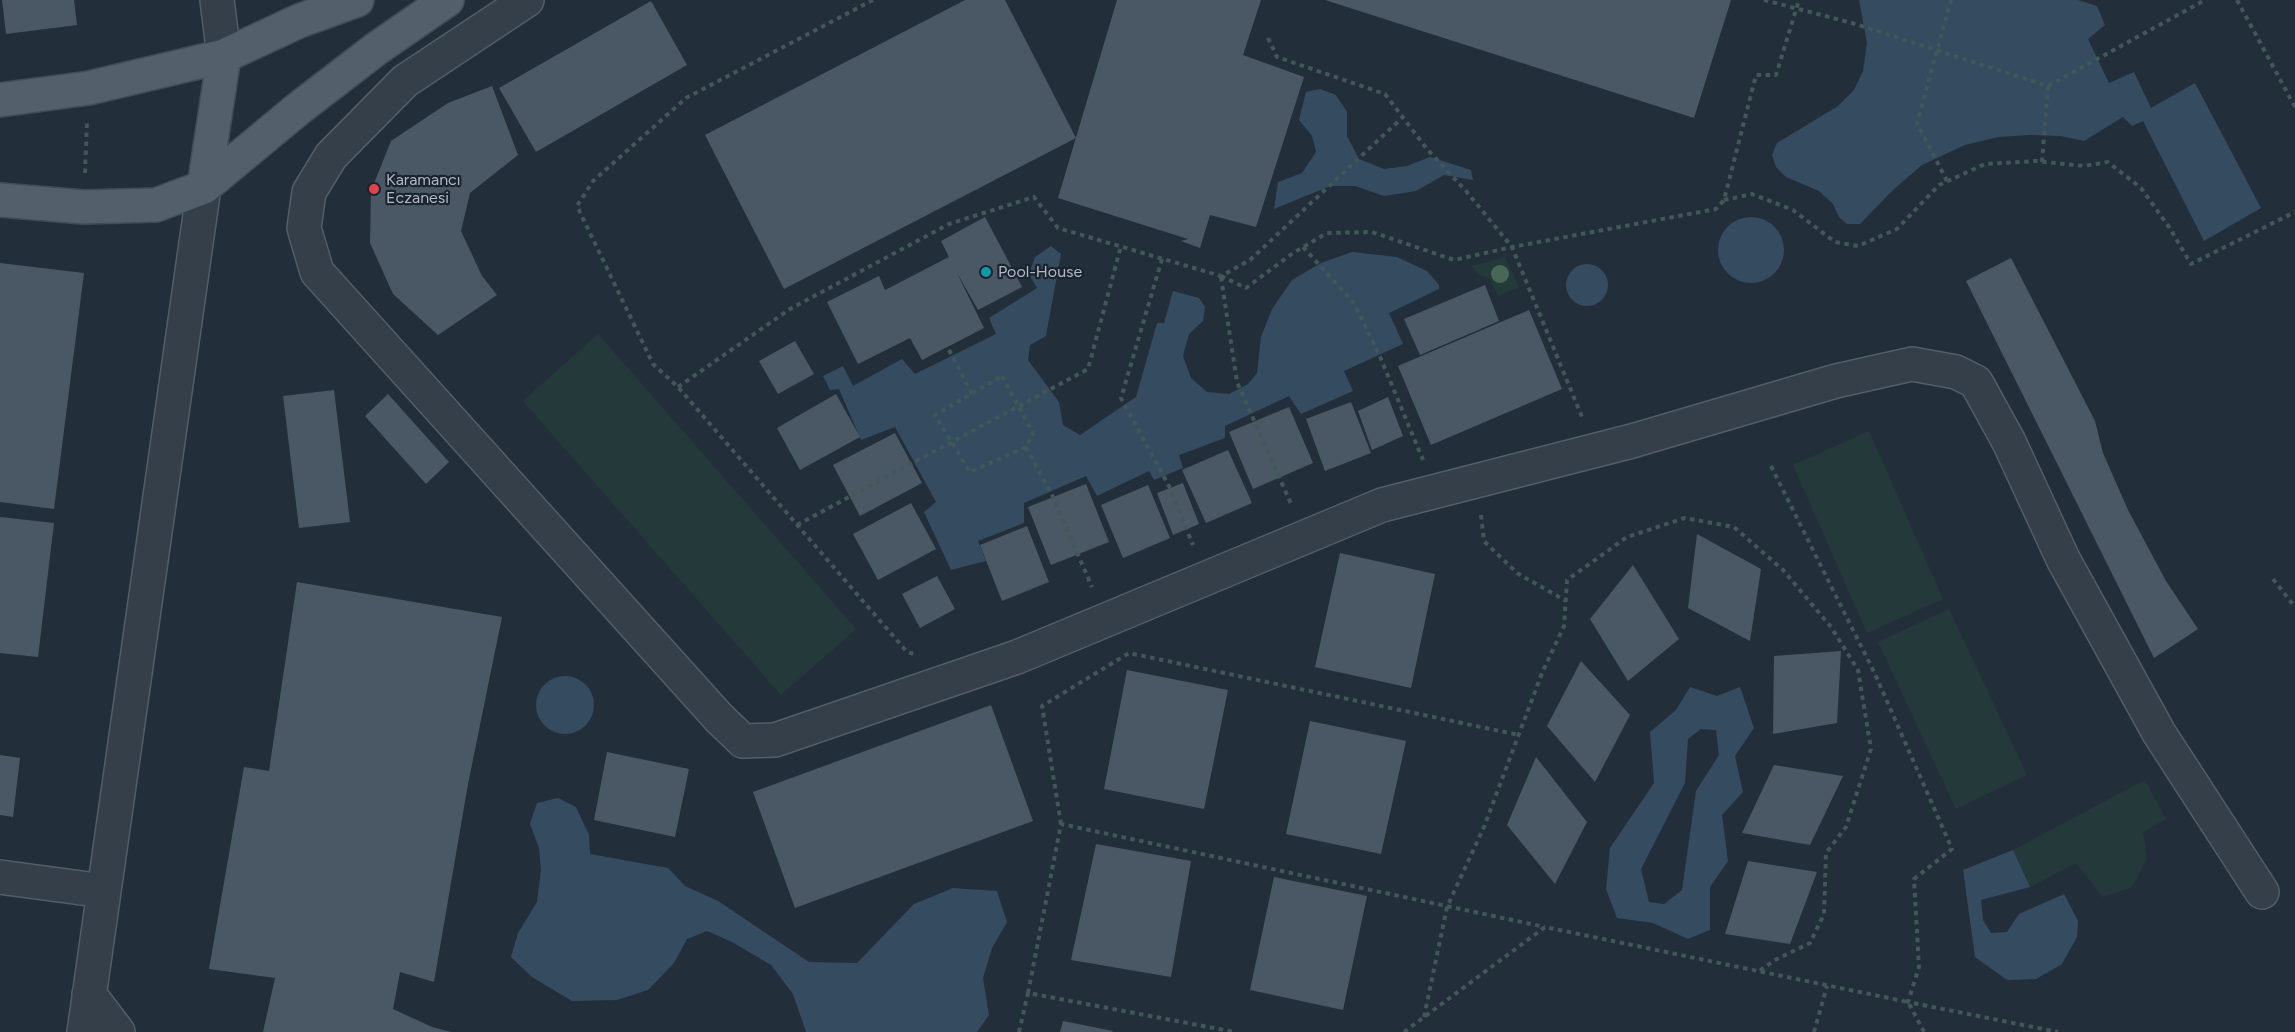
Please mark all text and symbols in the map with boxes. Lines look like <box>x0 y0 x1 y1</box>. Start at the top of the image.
place label: Karamancı Eczanesi <box>386 170 460 208</box>
marker: Karamancı Eczanesi <box>367 182 381 196</box>
place label: Pool-House <box>998 262 1082 282</box>
marker: Pool-House <box>979 265 993 279</box>

